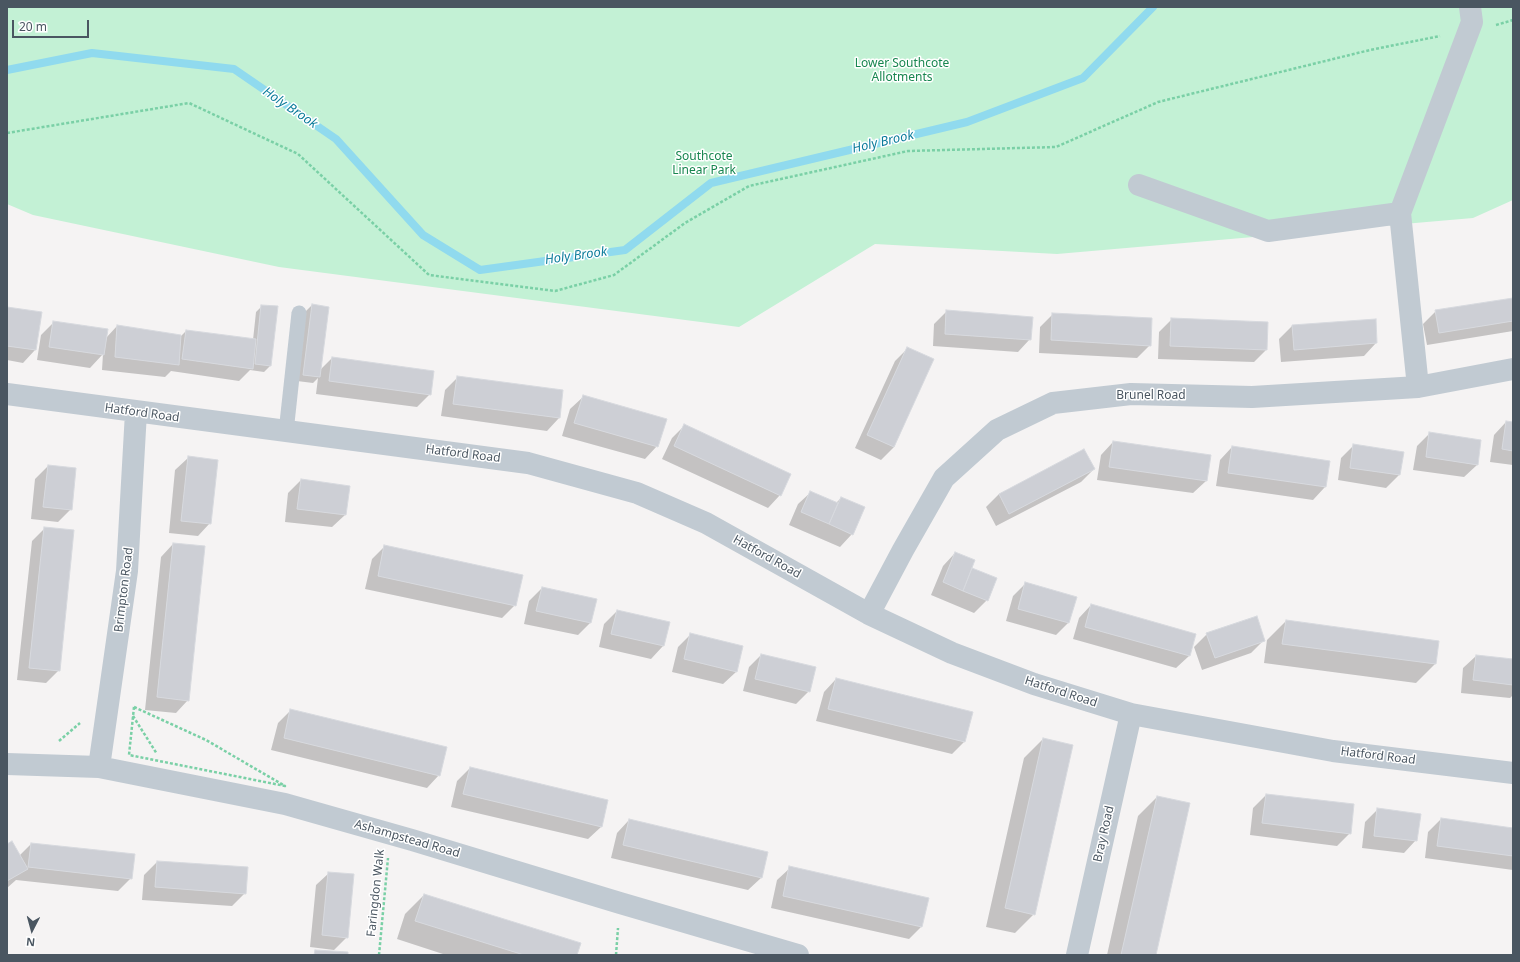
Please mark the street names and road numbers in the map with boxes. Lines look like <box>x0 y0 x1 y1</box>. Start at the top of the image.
street label: Brunel Road <box>1116 389 1186 403</box>
street label: Hatford Road <box>104 401 180 425</box>
street label: Hatford Road <box>425 442 501 466</box>
street label: Hatford Road <box>731 532 803 582</box>
street label: Brimpton Road <box>112 547 136 633</box>
street label: Hatford Road <box>1023 674 1099 710</box>
street label: Hatford Road <box>1340 744 1416 768</box>
street label: Bray Road <box>1091 804 1117 864</box>
street label: Ashampstead Road <box>353 817 461 861</box>
street label: Faringdon Walk <box>364 848 388 938</box>

